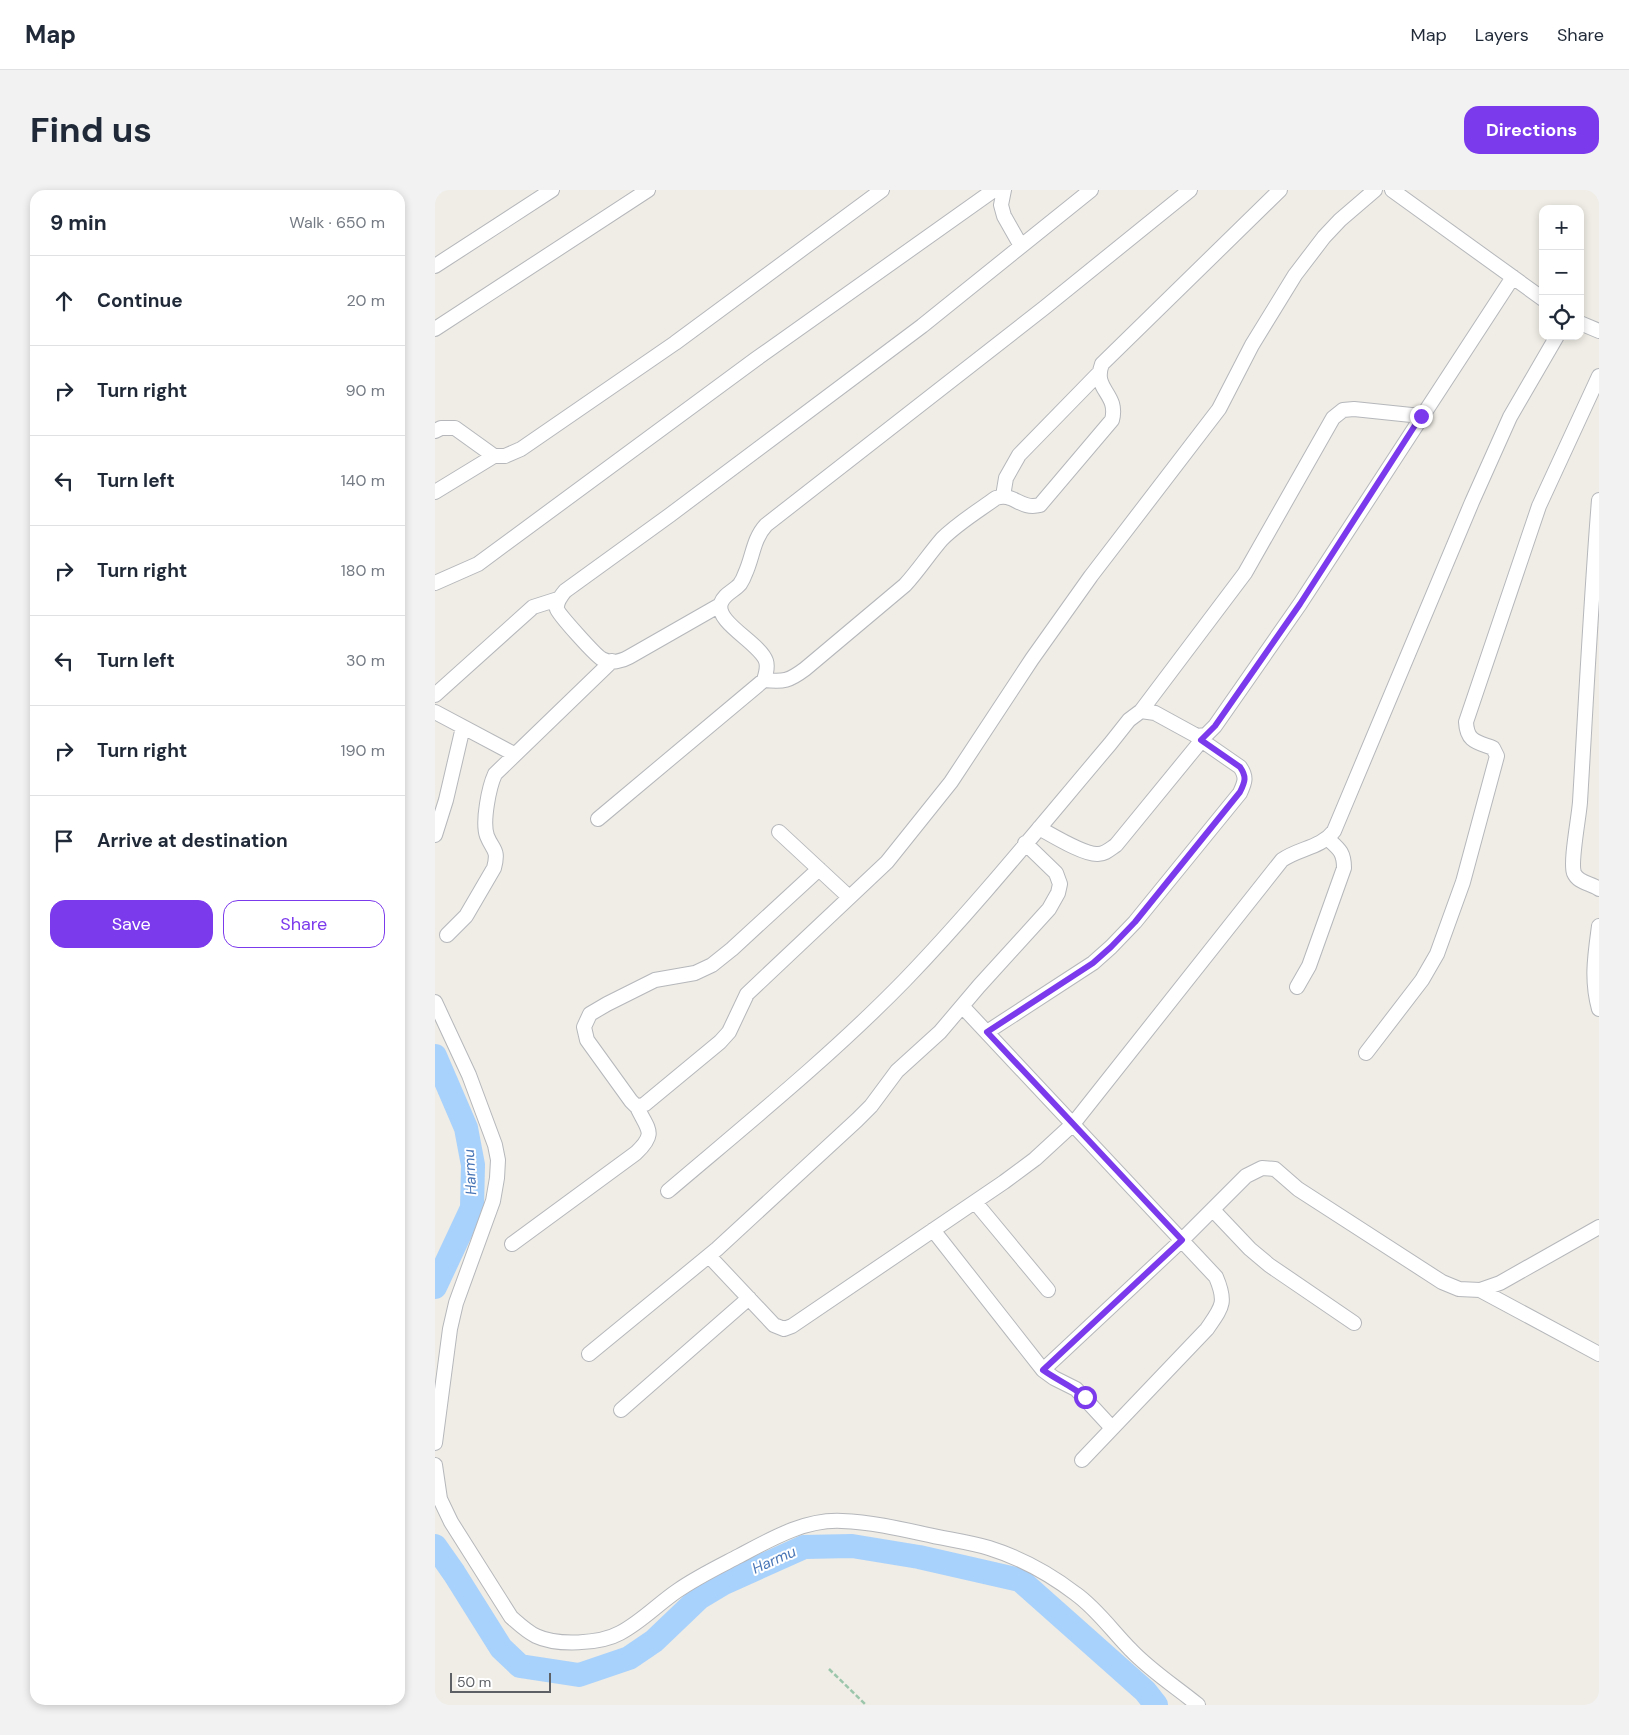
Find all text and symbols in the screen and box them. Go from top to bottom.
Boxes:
text: Map [25,19,76,50]
text: Map [1411,23,1447,47]
text: Layers [1475,23,1529,47]
text: Share [1557,23,1604,47]
button: Directions [1464,106,1599,154]
text: Find us [30,107,152,153]
map controls [1539,205,1584,340]
button: + [1539,205,1584,250]
text: 9 min [50,209,107,237]
text: Walk · 650 m [289,212,385,233]
button: − [1539,250,1584,295]
icon: ahead [50,287,78,315]
text: Continue [97,288,183,313]
text: 20 m [346,290,385,311]
button: locate [1539,295,1584,340]
icon: right [50,377,78,405]
text: Turn right [97,378,187,403]
text: 90 m [345,380,385,401]
route end [1410,405,1433,428]
icon: left [50,467,78,495]
text: Turn left [97,468,175,493]
text: 140 m [341,470,385,491]
icon: right [50,557,78,585]
text: Turn right [97,558,187,583]
text: 180 m [341,560,385,581]
icon: left [50,647,78,675]
text: Turn left [97,648,175,673]
text: 30 m [346,650,385,671]
icon: right [50,737,78,765]
text: Turn right [97,738,187,763]
text: 190 m [341,740,385,761]
icon: arrive [50,827,78,855]
text: Arrive at destination [97,828,288,853]
button: Save [50,900,213,948]
button: Share [223,900,385,948]
water label: Harmu [459,1148,481,1195]
route start [1074,1386,1097,1409]
water label: Harmu [749,1541,799,1578]
scale bar [450,1670,551,1693]
text: 50 m [457,1673,491,1691]

